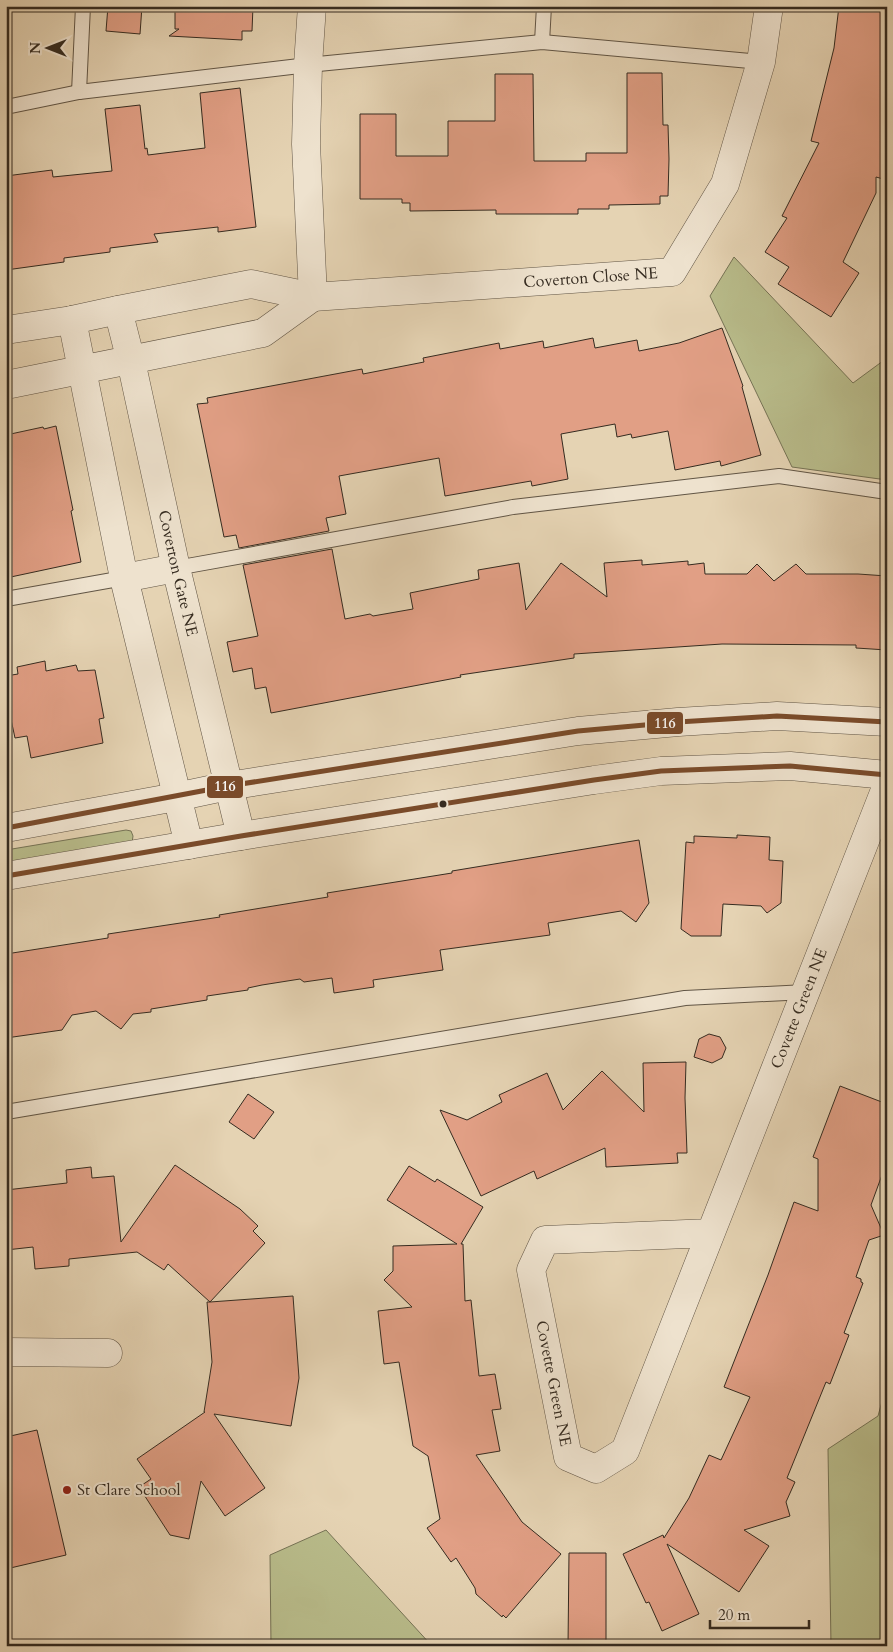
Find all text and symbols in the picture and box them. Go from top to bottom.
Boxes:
north arrow [22,22,72,72]
text: N [26,42,45,54]
street label: Coverton Close NE [523,262,659,293]
street label: Coverton Gate NE [153,508,203,639]
line badge: 116 [646,711,684,735]
text: 116 [654,714,676,733]
line badge: 116 [206,775,244,799]
text: 116 [214,777,236,796]
unlabelled marker [438,799,448,809]
street label: Covette Green NE [765,945,833,1072]
street label: Covette Green NE [530,1319,577,1449]
place label: St Clare School [77,1479,180,1501]
marker: St Clare School [61,1484,73,1496]
scale bar [710,1597,809,1629]
text: 20 m [718,1605,750,1625]

